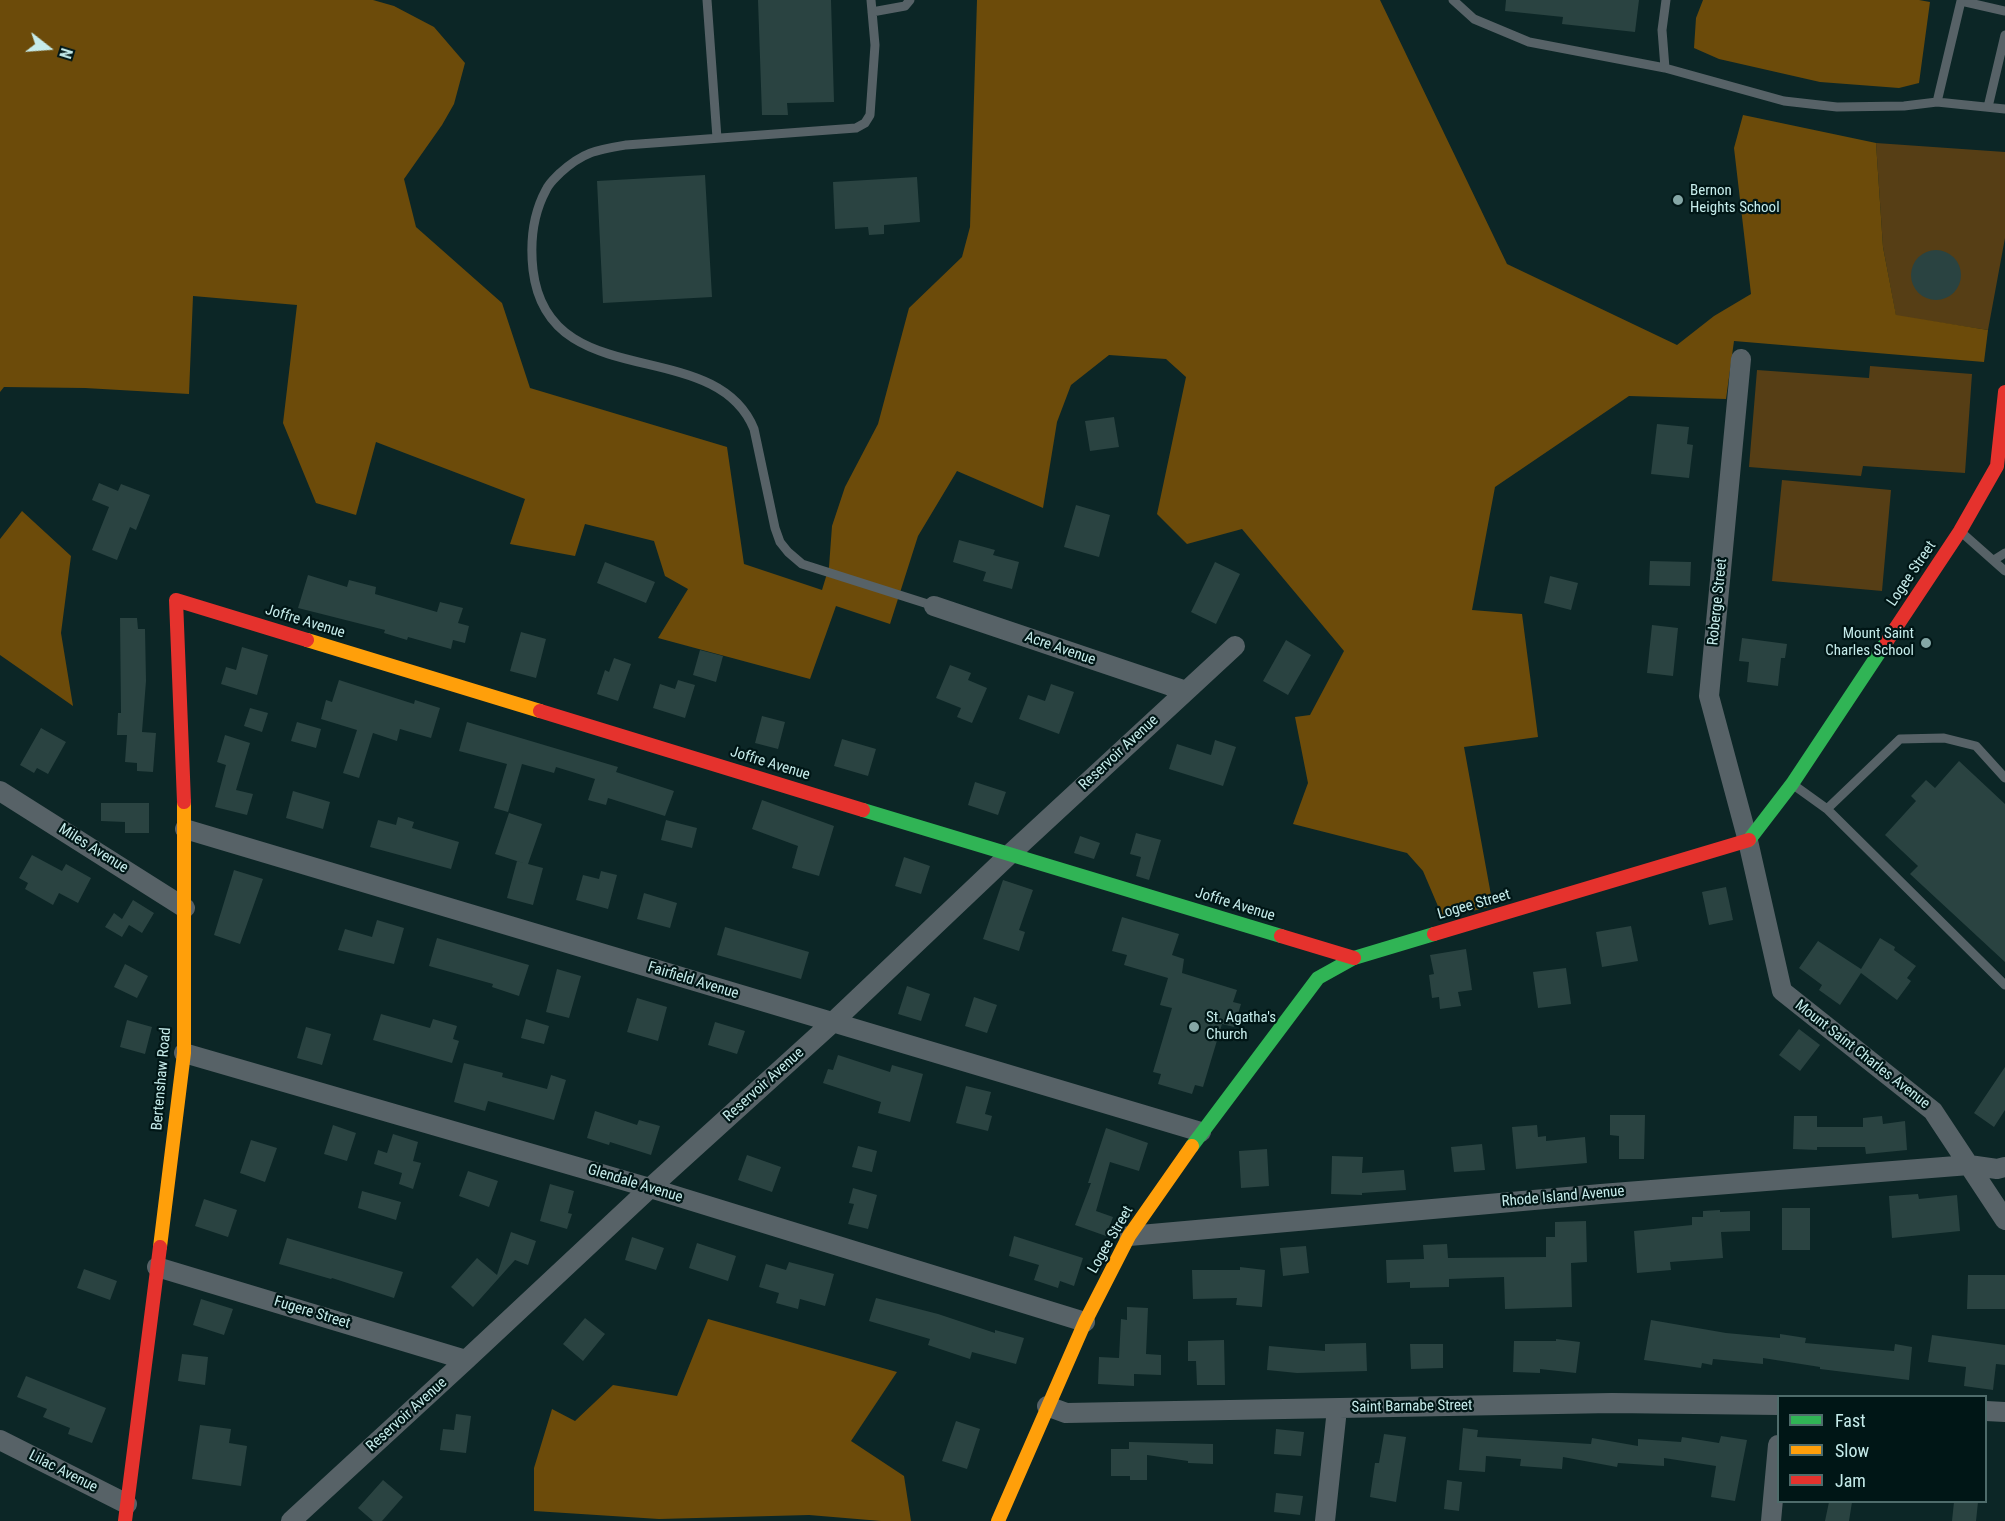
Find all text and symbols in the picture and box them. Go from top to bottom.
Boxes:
north arrow [18,18,78,78]
text: N [55,46,76,61]
place label: Bernon Heights School [1690,182,1780,217]
marker: Bernon Heights School [1671,193,1685,207]
street label: Logee Street [1884,538,1940,610]
street label: Roberge Street [1704,558,1732,646]
street label: Joffre Avenue [263,601,347,643]
place label: Mount Saint Charles School [1825,625,1914,660]
street label: Acre Avenue [1022,628,1098,670]
marker: Mount Saint Charles School [1919,636,1933,650]
street label: Reservoir Avenue [1076,712,1162,794]
street label: Joffre Avenue [728,743,812,785]
street label: Miles Avenue [55,821,131,877]
street label: Joffre Avenue [1193,884,1277,926]
street label: Logee Street [1436,886,1512,924]
street label: Fairfield Avenue [645,959,741,1003]
street label: Mount Saint Charles Avenue [1791,997,1933,1113]
place label: St. Agatha's Church [1206,1009,1276,1044]
marker: St. Agatha's Church [1187,1020,1201,1034]
street label: Bertenshaw Road [149,1027,175,1131]
street label: Reservoir Avenue [720,1044,808,1126]
street label: Glendale Avenue [585,1161,685,1207]
street label: Rhode Island Avenue [1501,1183,1625,1211]
street label: Logee Street [1085,1203,1137,1277]
street label: Fugere Street [272,1293,352,1333]
street label: Reservoir Avenue [363,1374,451,1456]
legend [1777,1395,1987,1503]
street label: Saint Barnabe Street [1351,1397,1473,1417]
text: Fast [1835,1410,1866,1431]
text: Slow [1835,1440,1869,1461]
street label: Lilac Avenue [26,1447,100,1497]
text: Jam [1835,1470,1866,1491]

